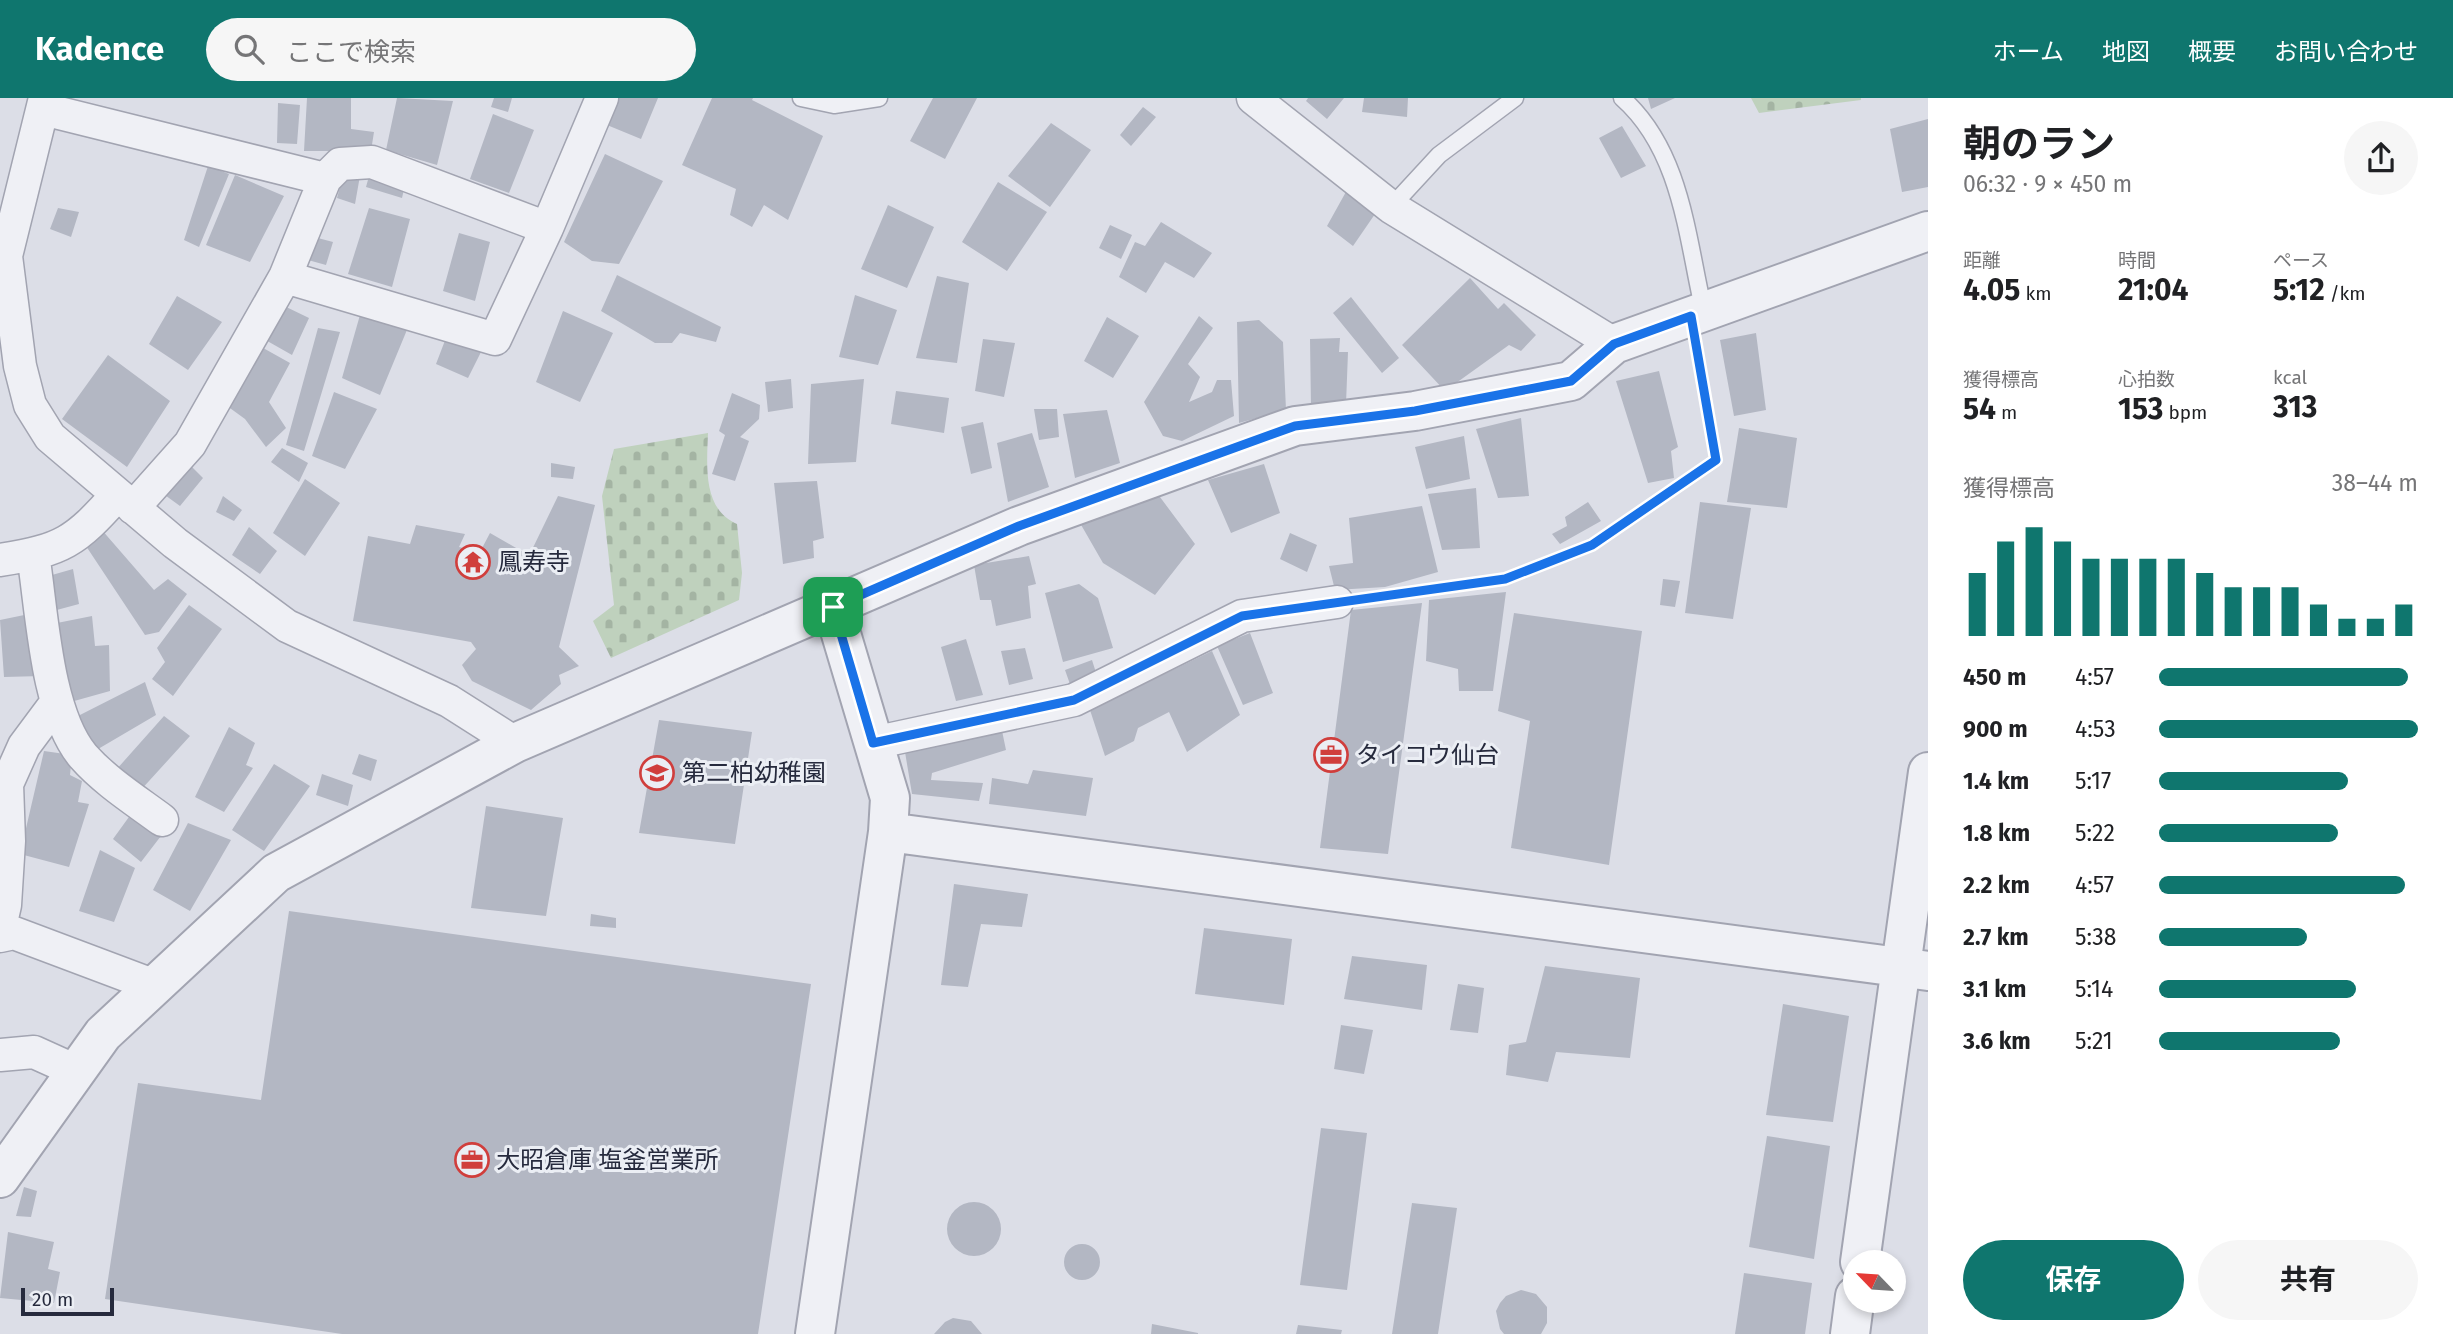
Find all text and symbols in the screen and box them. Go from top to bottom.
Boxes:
search box [206,18,696,81]
text: Kadence [35,29,164,69]
icon: search [230,30,268,68]
text: ここで検索 [286,37,416,68]
text: ホーム [1993,38,2064,66]
text: 地図 [2102,38,2150,66]
text: 概要 [2188,38,2236,66]
text: お問い合わせ [2274,38,2418,66]
text: 朝のラン [1963,121,2115,167]
button: share [2344,121,2418,195]
text: 06:32 · 9 × 450 m [1963,170,2132,198]
text: 距離 [1963,249,2001,272]
text: 時間 [2118,249,2156,272]
text: ペース [2273,249,2329,272]
text: 4.05 [1963,272,2020,308]
text: 21:04 [2118,272,2188,308]
text: 5:12 [2273,272,2325,308]
text: km [2020,282,2051,305]
text: /km [2325,282,2366,305]
text: kcal [2273,366,2307,389]
text: 獲得標高 [1963,368,2039,391]
text: 心拍数 [2118,368,2175,391]
text: 313 [2273,389,2317,425]
text: 54 [1963,391,1996,427]
text: 153 [2118,391,2163,427]
text: m [1996,401,2017,424]
text: bpm [2163,401,2207,424]
text: 38–44 m [2332,469,2418,497]
text: 獲得標高 [1963,474,2055,502]
temple icon: 鳳寿寺 [454,543,492,581]
place label: 鳳寿寺 [498,548,570,576]
pin [803,577,863,637]
icon: arrive [814,588,852,626]
text: 450 m [1963,663,2026,691]
text: 4:57 [2075,663,2114,691]
text: 900 m [1963,715,2028,743]
text: 4:53 [2075,715,2116,743]
office icon: タイコウ仙台 [1312,736,1350,774]
place label: タイコウ仙台 [1356,741,1499,769]
school or university icon: 第二柏幼稚園 [638,754,676,792]
place label: 第二柏幼稚園 [682,759,826,787]
text: 1.4 km [1963,767,2029,795]
text: 5:17 [2075,767,2111,795]
text: 1.8 km [1963,819,2030,847]
text: 5:22 [2075,819,2115,847]
text: 2.2 km [1963,871,2030,899]
text: 4:57 [2075,871,2114,899]
text: 2.7 km [1963,923,2029,951]
text: 5:38 [2075,923,2116,951]
text: 3.1 km [1963,975,2026,1003]
text: 5:14 [2075,975,2113,1003]
text: 3.6 km [1963,1027,2031,1055]
text: 5:21 [2075,1027,2113,1055]
office icon: 大昭倉庫 塩釜営業所 [453,1141,491,1179]
place label: 大昭倉庫 塩釜営業所 [496,1146,718,1174]
button: 保存 [1963,1240,2184,1320]
button: 共有 [2198,1240,2418,1320]
north arrow [1843,1250,1906,1312]
map controls [1843,1250,1906,1313]
scale bar [21,1285,114,1317]
text: 20 m [32,1288,73,1311]

